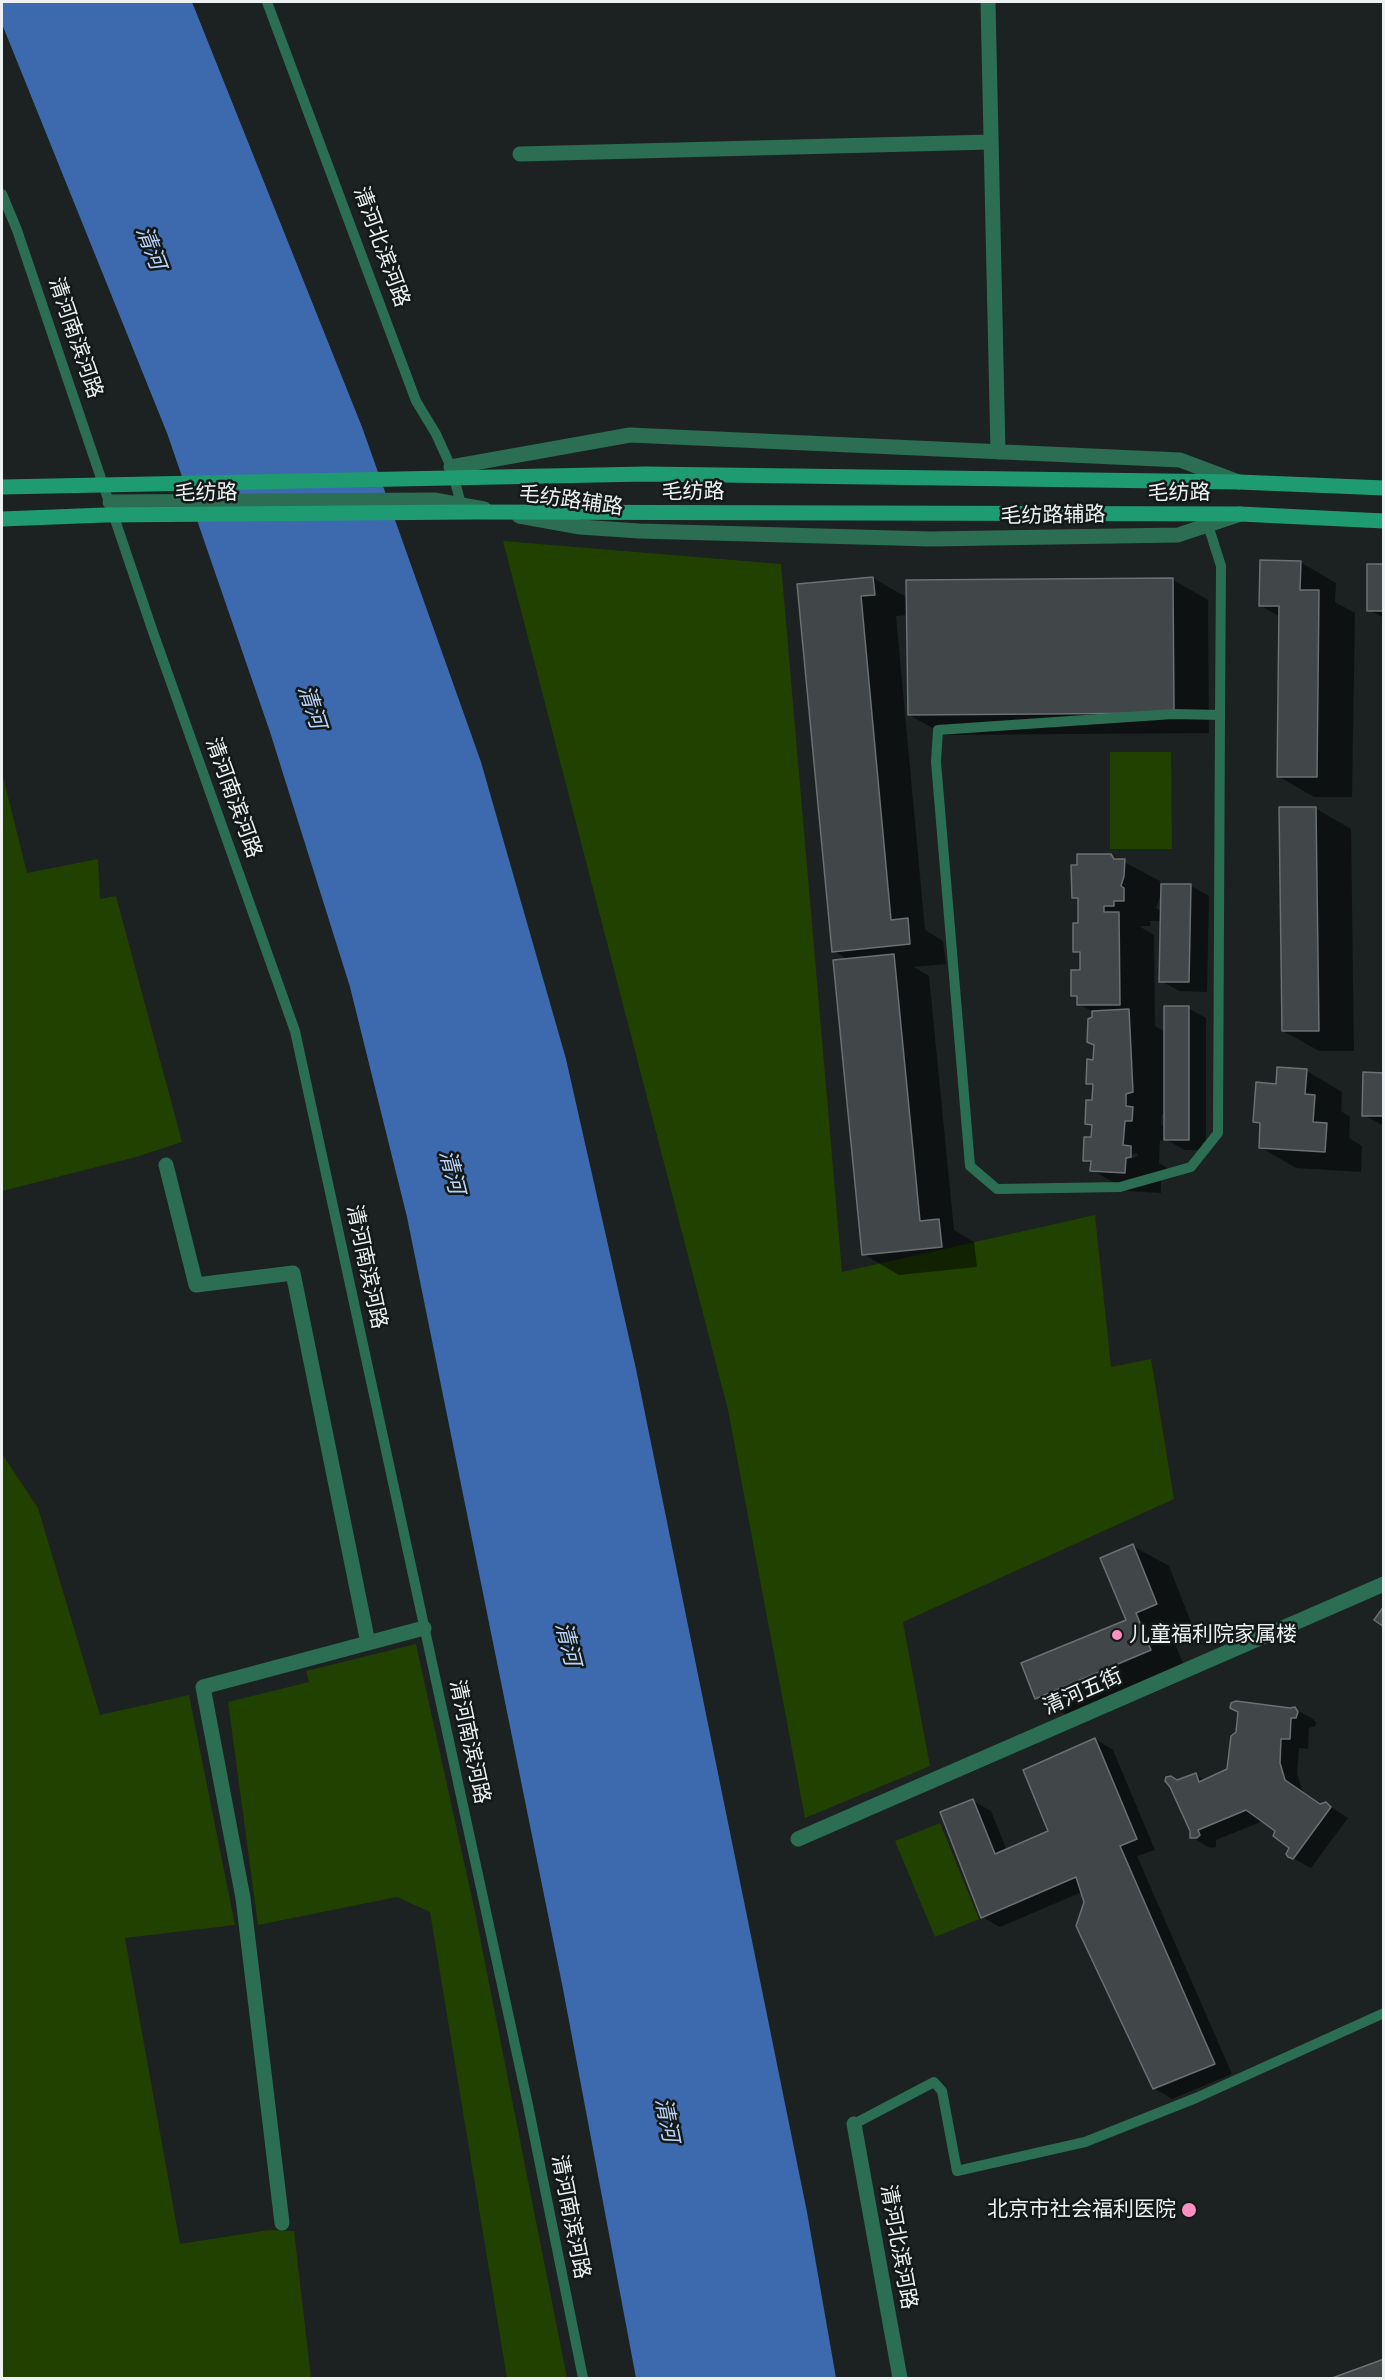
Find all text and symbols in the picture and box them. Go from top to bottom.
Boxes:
street label: 清河北滨河路 [348,183,414,311]
water label: 清河 [130,223,170,273]
street label: 清河南滨河路 [43,274,107,402]
street label: 毛纺路 [662,479,724,505]
street label: 毛纺路 [175,480,237,506]
street label: 毛纺路 [1148,480,1210,506]
street label: 毛纺路辅路 [517,481,625,521]
street label: 毛纺路辅路 [1000,502,1106,530]
water label: 清河 [292,682,330,732]
street label: 清河南滨河路 [200,734,266,862]
water label: 清河 [433,1147,469,1197]
street label: 清河南滨河路 [341,1203,391,1331]
water label: 清河 [549,1619,585,1669]
place label: 儿童福利院家属楼 [1129,1622,1297,1648]
marker: 儿童福利院家属楼 [1110,1628,1124,1642]
street label: 清河五街 [1040,1663,1126,1721]
street label: 清河南滨河路 [444,1678,494,1806]
water label: 清河 [649,2096,683,2144]
street label: 清河南滨河路 [546,2153,594,2281]
street label: 清河北滨河路 [875,2183,921,2311]
place label: 北京市社会福利医院 [987,2197,1176,2223]
marker: 北京市社会福利医院 [1180,2201,1198,2219]

